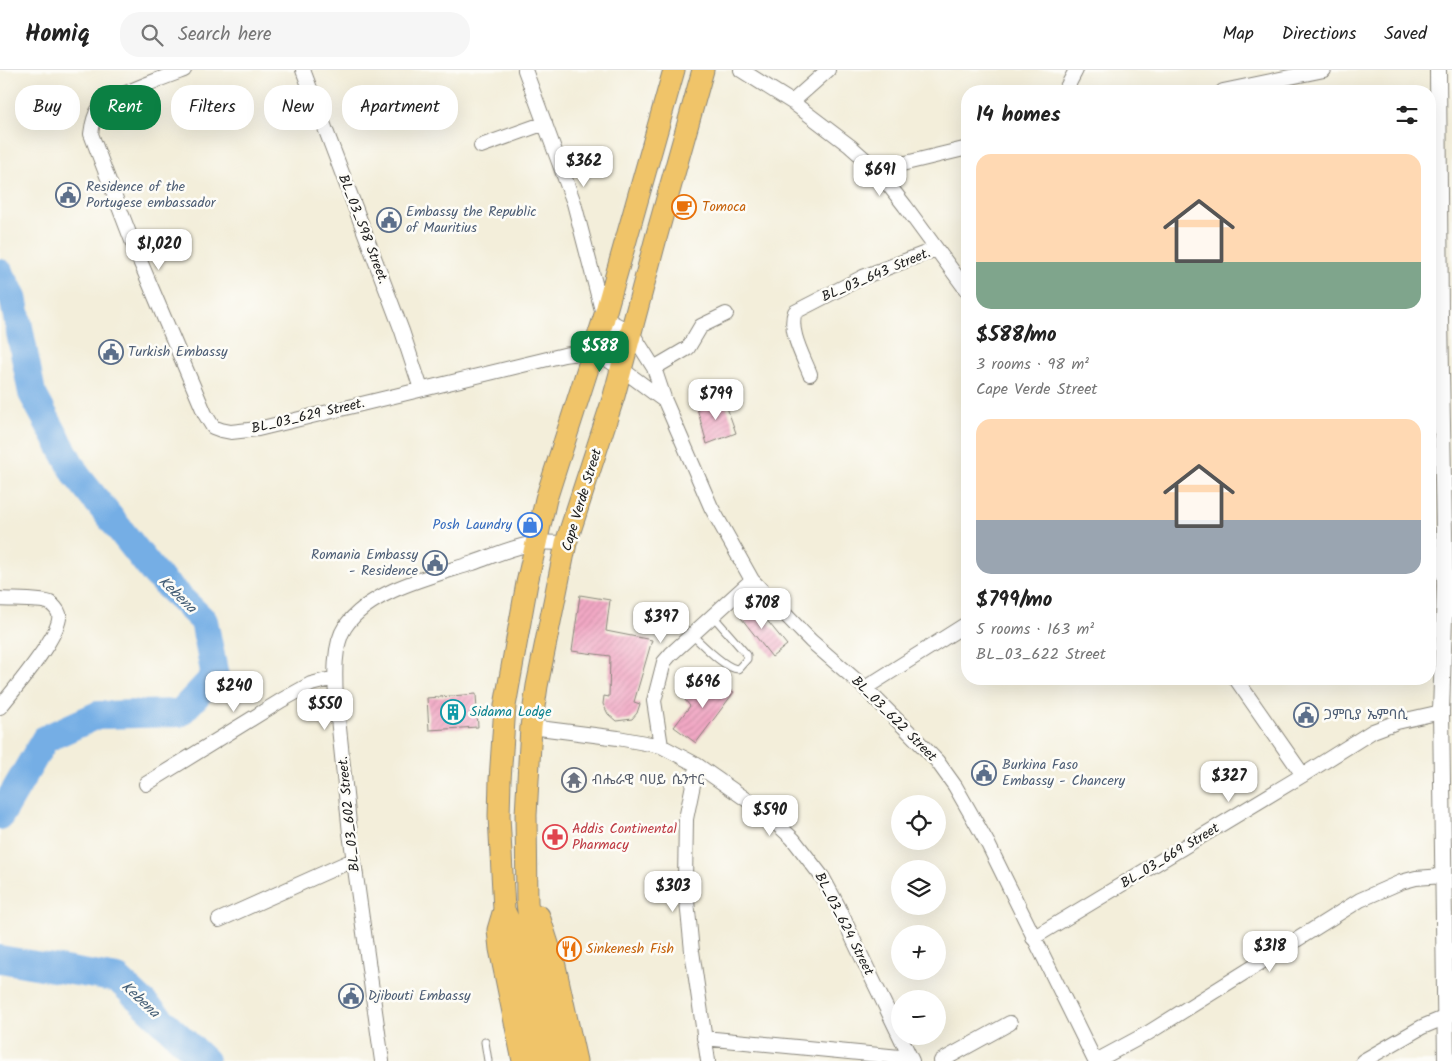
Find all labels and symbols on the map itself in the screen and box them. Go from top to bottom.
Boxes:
pin: $362 [554,146,614,188]
pin: $691 [850,154,910,197]
street label: BL_03_598 Street. [332,171,394,287]
place label: Residence of the Portugese embassador [86,176,217,214]
public building icon: Residence of the Portugese embassador [55,182,81,208]
cafe icon: Tomoca [671,194,697,220]
place label: Tomoca [702,196,746,218]
place label: Embassy the Republic of Mauritius [406,201,536,239]
public building icon: Embassy the Republic of Mauritius [376,207,402,233]
pin: $1,020 [118,228,200,271]
street label: BL_03_643 Street. [818,242,934,308]
pin: $588 [570,330,630,373]
public building icon: Turkish Embassy [98,339,124,365]
place label: Turkish Embassy [128,341,228,363]
pin: $799 [686,378,746,421]
street label: BL_03_629 Street. [249,392,367,440]
street label: Cape Verde Street [556,445,608,554]
shop icon: Posh Laundry [517,512,543,538]
place label: Posh Laundry [432,514,512,536]
place label: Romania Embassy - Residence [311,544,419,582]
public building icon: Romania Embassy - Residence [422,550,448,576]
water label: Kebena [152,571,202,620]
pin: $708 [732,588,792,630]
pin: $397 [631,602,691,644]
pin: $696 [673,666,733,709]
pin: $240 [204,670,264,713]
street label: BL_03_622 Street [846,671,942,767]
pin: $550 [295,688,355,731]
building icon: Sidama Lodge [440,699,466,725]
place label: Sidama Lodge [470,701,552,723]
public building icon: ጋምቢያ ኤምባሲ [1293,702,1319,728]
place label: ጋምቢያ ኤምባሲ [1324,704,1408,726]
place label: Burkina Faso Embassy - Chancery [1002,754,1125,792]
street label: BL_03_602 Street. [332,755,366,873]
public building icon: Burkina Faso Embassy - Chancery [971,760,997,786]
pin: $327 [1199,760,1259,803]
temple icon: ብሔራዊ ባሀይ ሴንተር [561,767,587,793]
place label: ብሔራዊ ባሀይ ሴንተር [592,769,704,791]
pin: $590 [740,794,800,837]
street label: BL_03_669 Street [1116,817,1224,894]
place label: Addis Continental Pharmacy [572,818,678,856]
pharmacy icon: Addis Continental Pharmacy [542,824,568,850]
street label: BL_03_624 Street [808,869,880,980]
pin: $303 [643,870,703,913]
pin: $318 [1240,930,1300,973]
restaurant icon: Sinkenesh Fish [556,936,582,962]
place label: Sinkenesh Fish [586,938,674,960]
water label: Kebena [115,976,165,1025]
public building icon: Djibouti Embassy [338,983,364,1009]
place label: Djibouti Embassy [368,985,471,1007]

